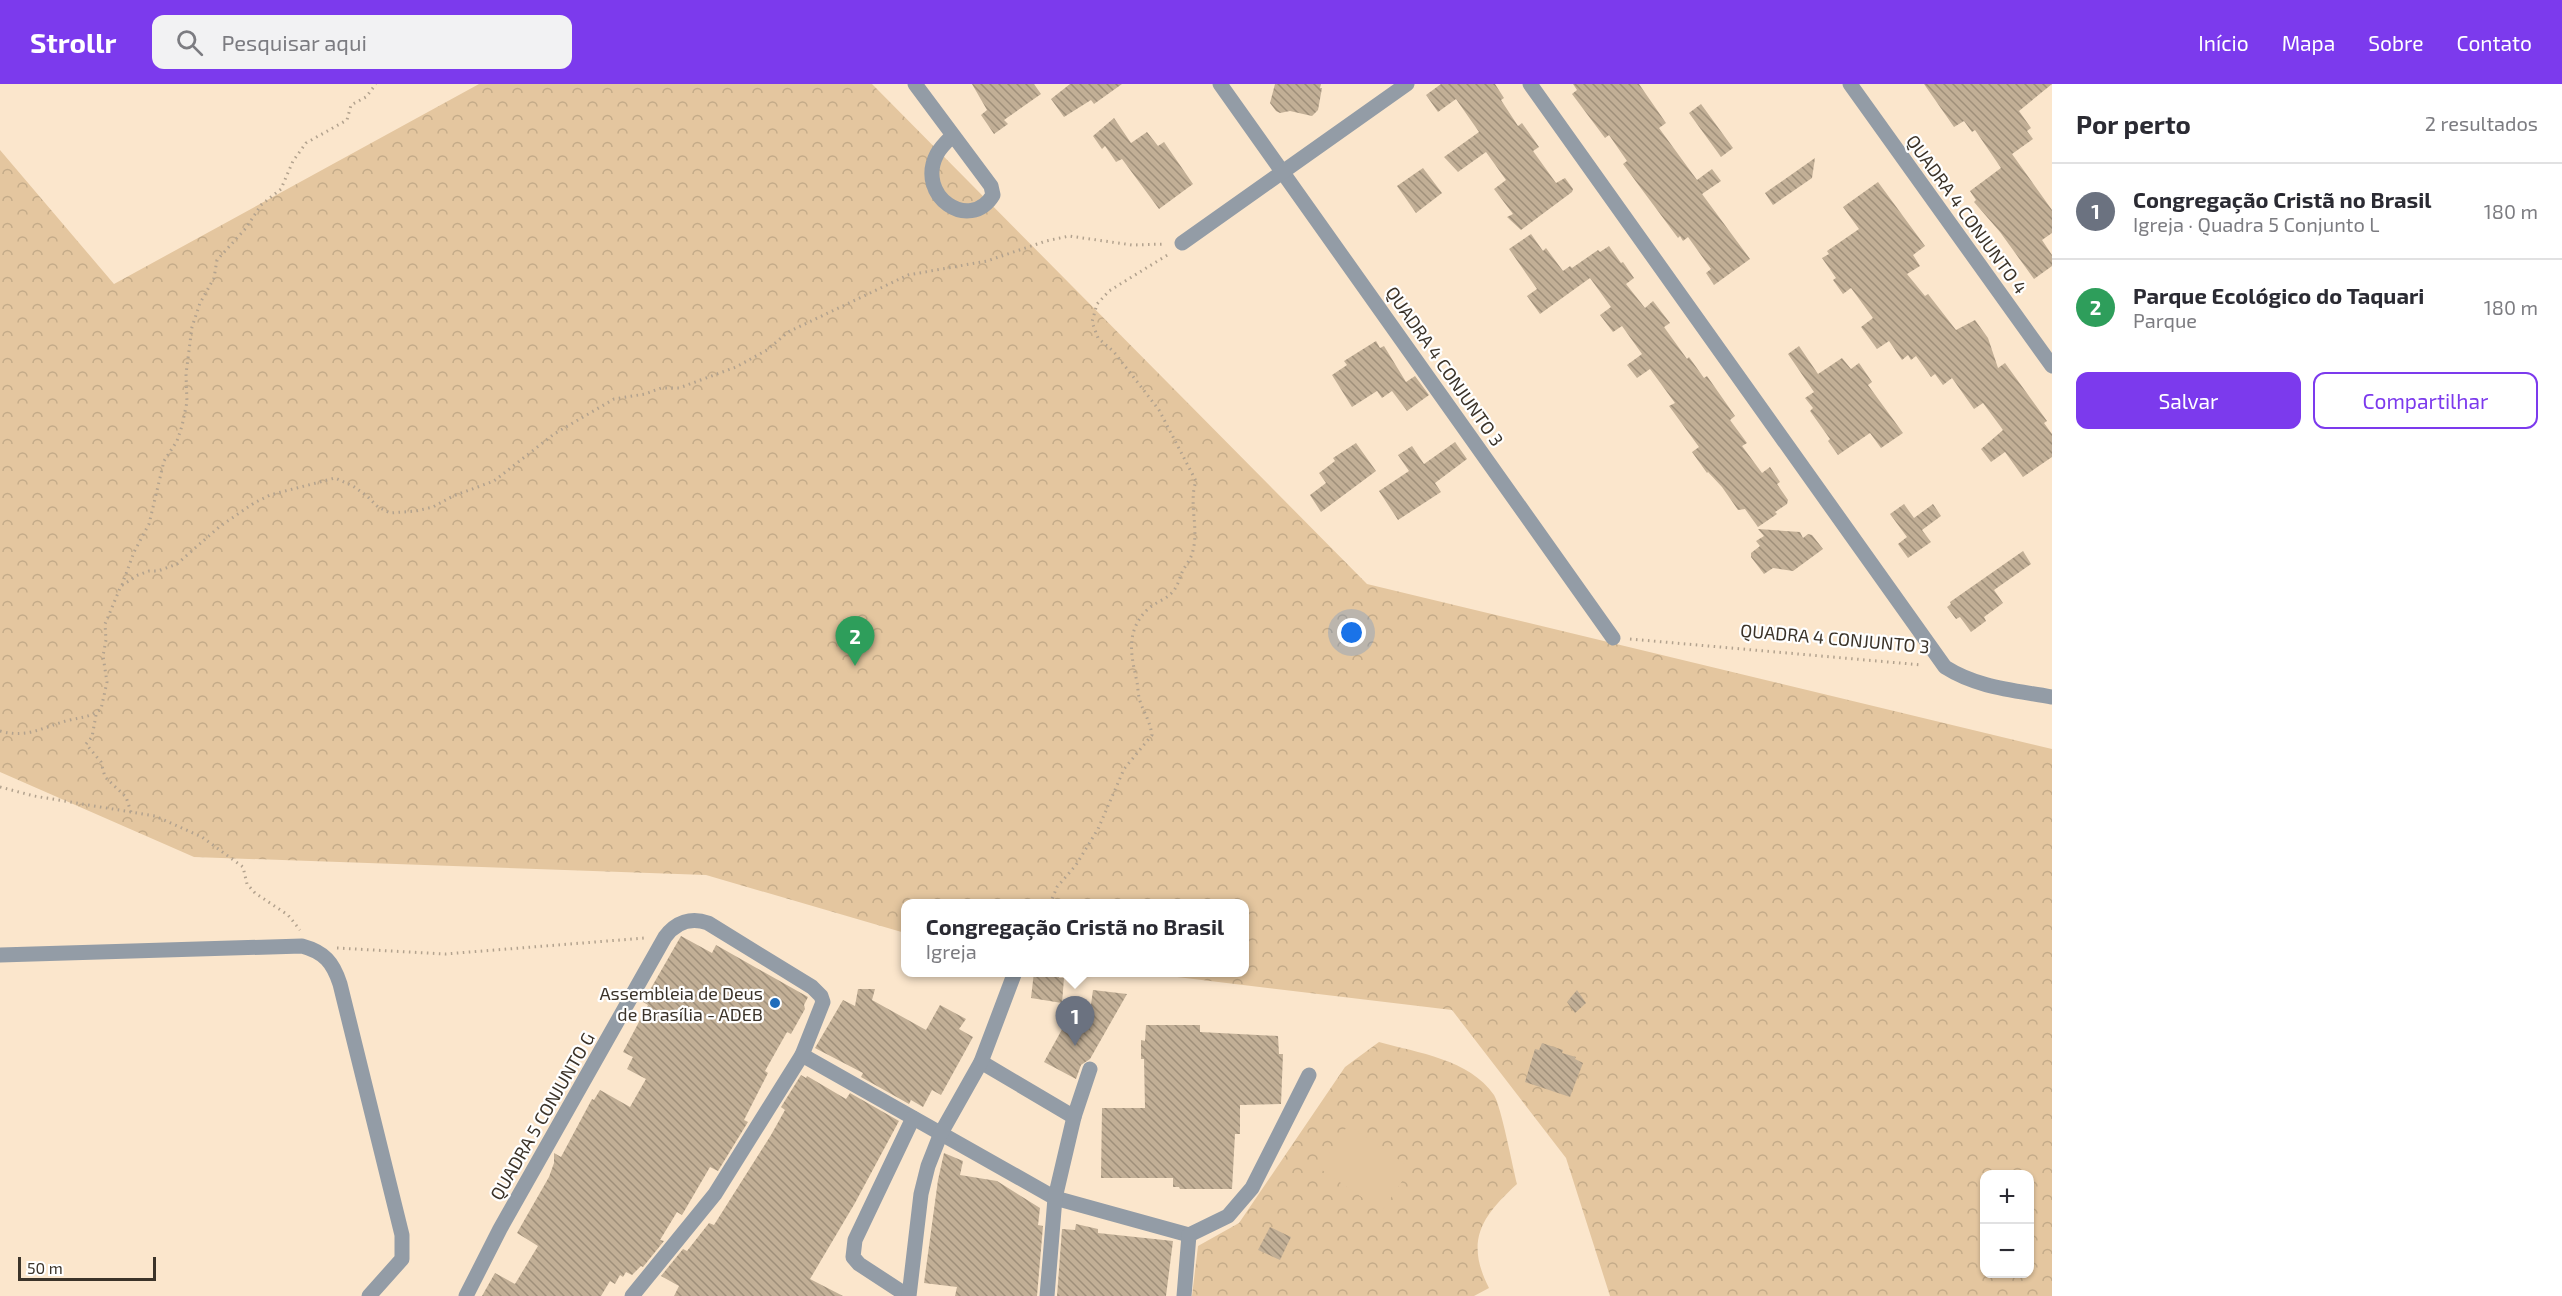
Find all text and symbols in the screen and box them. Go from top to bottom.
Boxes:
search box [152,15,572,69]
text: Strollr [30,25,116,59]
icon: search [173,26,206,59]
text: Pesquisar aqui [221,29,367,55]
text: Início [2198,30,2249,55]
text: Mapa [2282,30,2335,55]
text: Sobre [2368,30,2423,55]
text: Contato [2456,30,2532,55]
text: Por perto [2076,108,2191,139]
text: 2 resultados [2425,111,2538,135]
street label: QUADRA 4 CONJUNTO 4 [1902,130,2032,298]
text: Congregação Cristã no Brasil [2133,186,2432,212]
text: 1 [2091,199,2100,223]
text: 180 m [2484,199,2538,223]
text: Igreja · Quadra 5 Conjunto L [2133,212,2380,236]
street label: QUADRA 4 CONJUNTO 3 [1382,282,1508,450]
text: Parque Ecológico do Taquari [2133,282,2424,308]
text: 2 [2090,295,2101,319]
text: 180 m [2484,295,2538,319]
text: Parque [2133,308,2197,332]
button: Salvar [2076,372,2301,429]
button: Compartilhar [2313,372,2538,429]
pin: 2 [836,616,874,666]
your location [1337,618,1366,647]
street label: QUADRA 4 CONJUNTO 3 [1739,619,1931,657]
popup [901,899,1249,977]
text: Congregação Cristã no Brasil [926,913,1224,939]
text: Igreja [926,939,977,963]
place label: Assembleia de Deus de Brasília - ADEB [599,982,763,1025]
marker: Assembleia de Deus de Brasília - ADEB [768,996,782,1010]
pin: 1 [1056,996,1094,1046]
street label: QUADRA 5 CONJUNTO G [485,1028,599,1204]
map controls [1980,1170,2034,1278]
button: + [1980,1170,2034,1224]
button: − [1980,1224,2034,1278]
scale bar [18,1254,156,1282]
text: 50 m [27,1258,63,1277]

